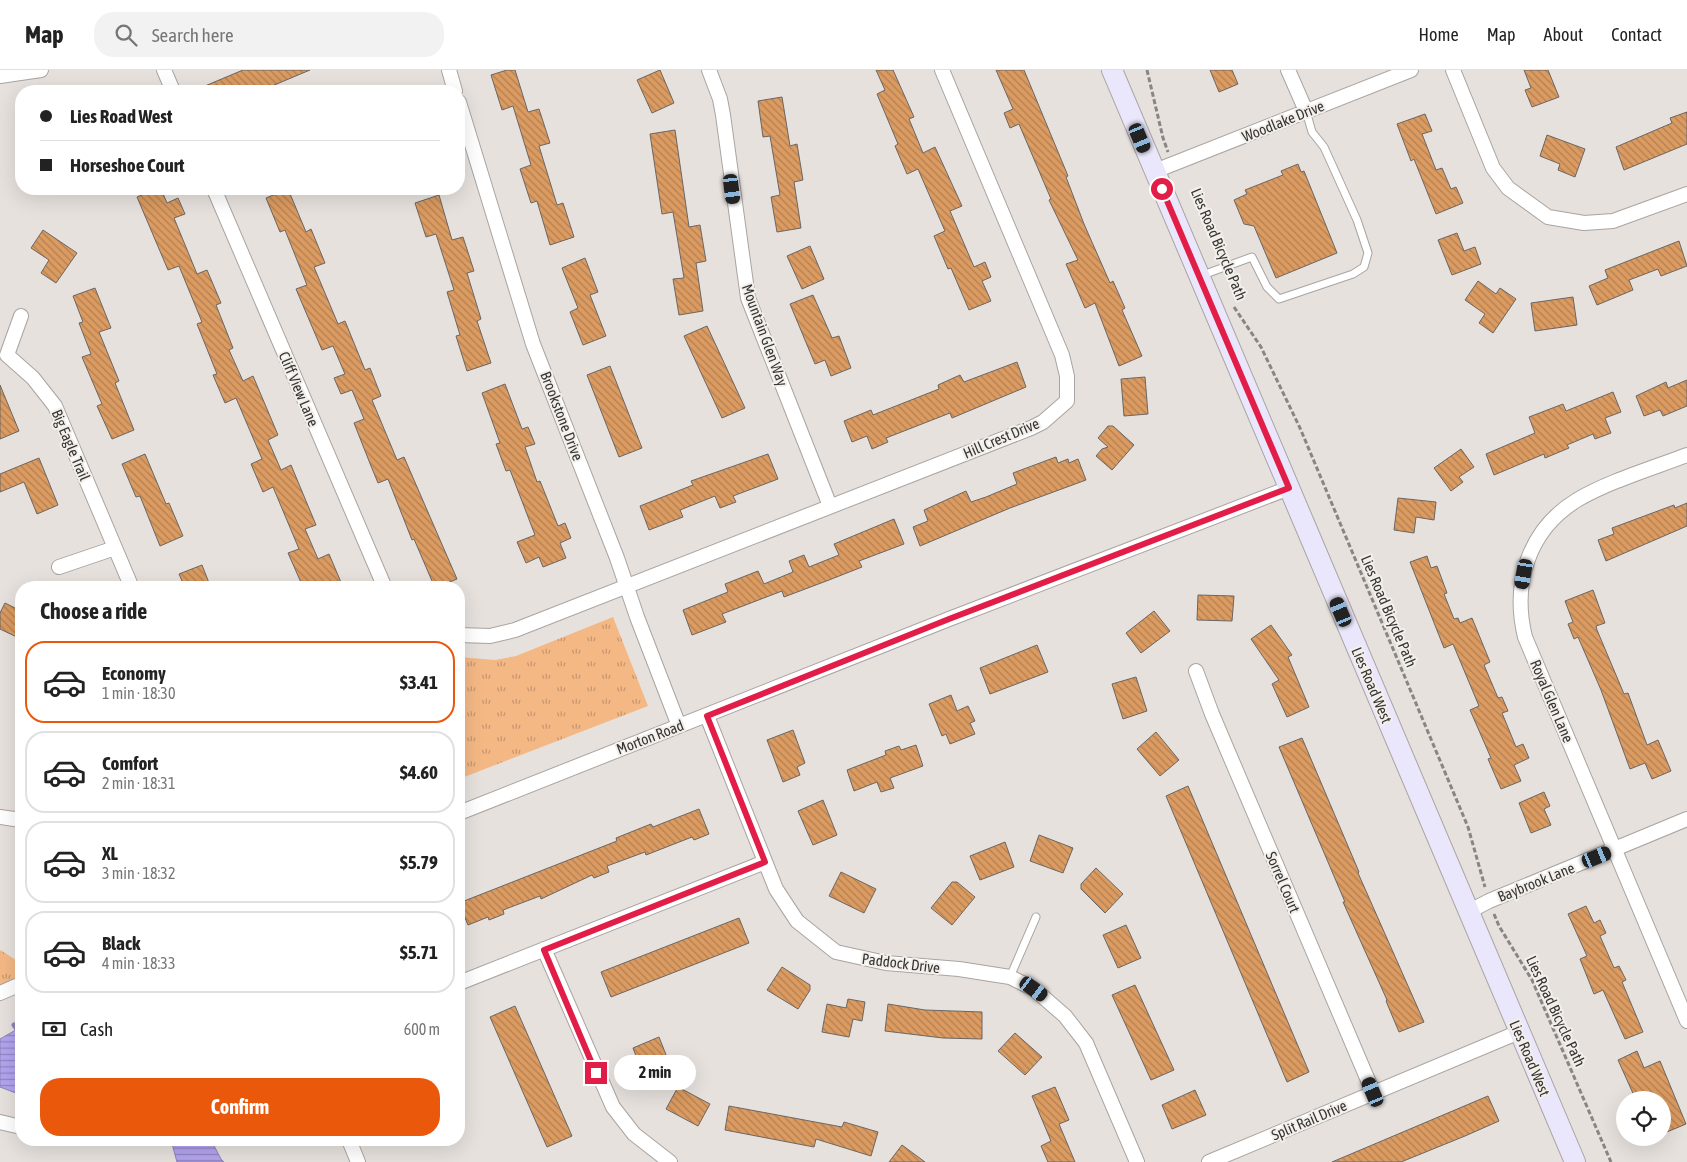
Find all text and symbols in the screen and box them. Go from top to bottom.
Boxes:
search box [94,12,444,57]
text: Map [25,21,64,48]
icon: search [112,21,140,49]
text: Search here [152,24,234,46]
text: Home [1419,24,1459,45]
text: Map [1487,24,1516,45]
text: About [1544,24,1583,45]
text: Contact [1611,24,1662,45]
street label: Woodlake Drive [1240,97,1327,145]
text: Lies Road West [70,105,173,127]
car [1127,121,1152,155]
text: Horseshoe Court [70,154,185,176]
car [722,173,741,205]
route start [1151,178,1173,200]
street label: Lies Road Bicycle Path [1188,185,1250,303]
street label: Mountain Glen Way [739,282,791,388]
street label: Cliff View Lane [276,349,322,429]
street label: Brookstone Drive [537,369,587,463]
street label: Big Eagle Trail [48,407,94,483]
street label: Hill Crest Drive [960,414,1042,462]
street label: Lies Road Bicycle Path [1358,552,1420,670]
car [1514,558,1533,590]
car [1328,595,1353,629]
text: Choose a ride [40,598,147,624]
street label: Lies Road West [1348,644,1396,726]
street label: Royal Glen Lane [1527,657,1577,745]
icon: car [42,660,87,705]
text: Economy [102,662,166,684]
text: $3.41 [400,671,438,693]
text: 1 min · 18:30 [102,684,175,702]
street label: Morton Road [614,716,686,758]
icon: car [42,750,87,795]
text: Comfort [102,752,158,774]
text: $4.60 [400,761,438,783]
text: 2 min · 18:31 [102,774,175,792]
icon: car [42,840,87,885]
text: XL [102,842,118,864]
car [1580,844,1613,870]
street label: Sorrel Court [1263,849,1303,915]
text: $5.79 [400,851,438,873]
street label: Baybrook Lane [1495,859,1577,905]
text: 3 min · 18:32 [102,864,175,882]
icon: car [42,930,87,975]
text: Black [102,932,140,954]
text: $5.71 [400,941,438,963]
street label: Paddock Drive [861,950,941,976]
street label: Lies Road Bicycle Path [1523,953,1589,1069]
text: 4 min · 18:33 [102,954,175,972]
car [1017,974,1050,1004]
icon: cash [40,1015,68,1043]
street label: Lies Road West [1506,1017,1554,1099]
text: Cash [80,1018,113,1040]
text: 600 m [404,1020,440,1038]
callout: 2 min [614,1056,696,1090]
route end [585,1062,607,1084]
text: 2 min [639,1063,671,1081]
car [1360,1075,1385,1109]
button: Confirm [40,1078,440,1136]
map controls [1616,1091,1671,1146]
button: locate [1616,1091,1671,1146]
street label: Split Rail Drive [1269,1096,1349,1144]

